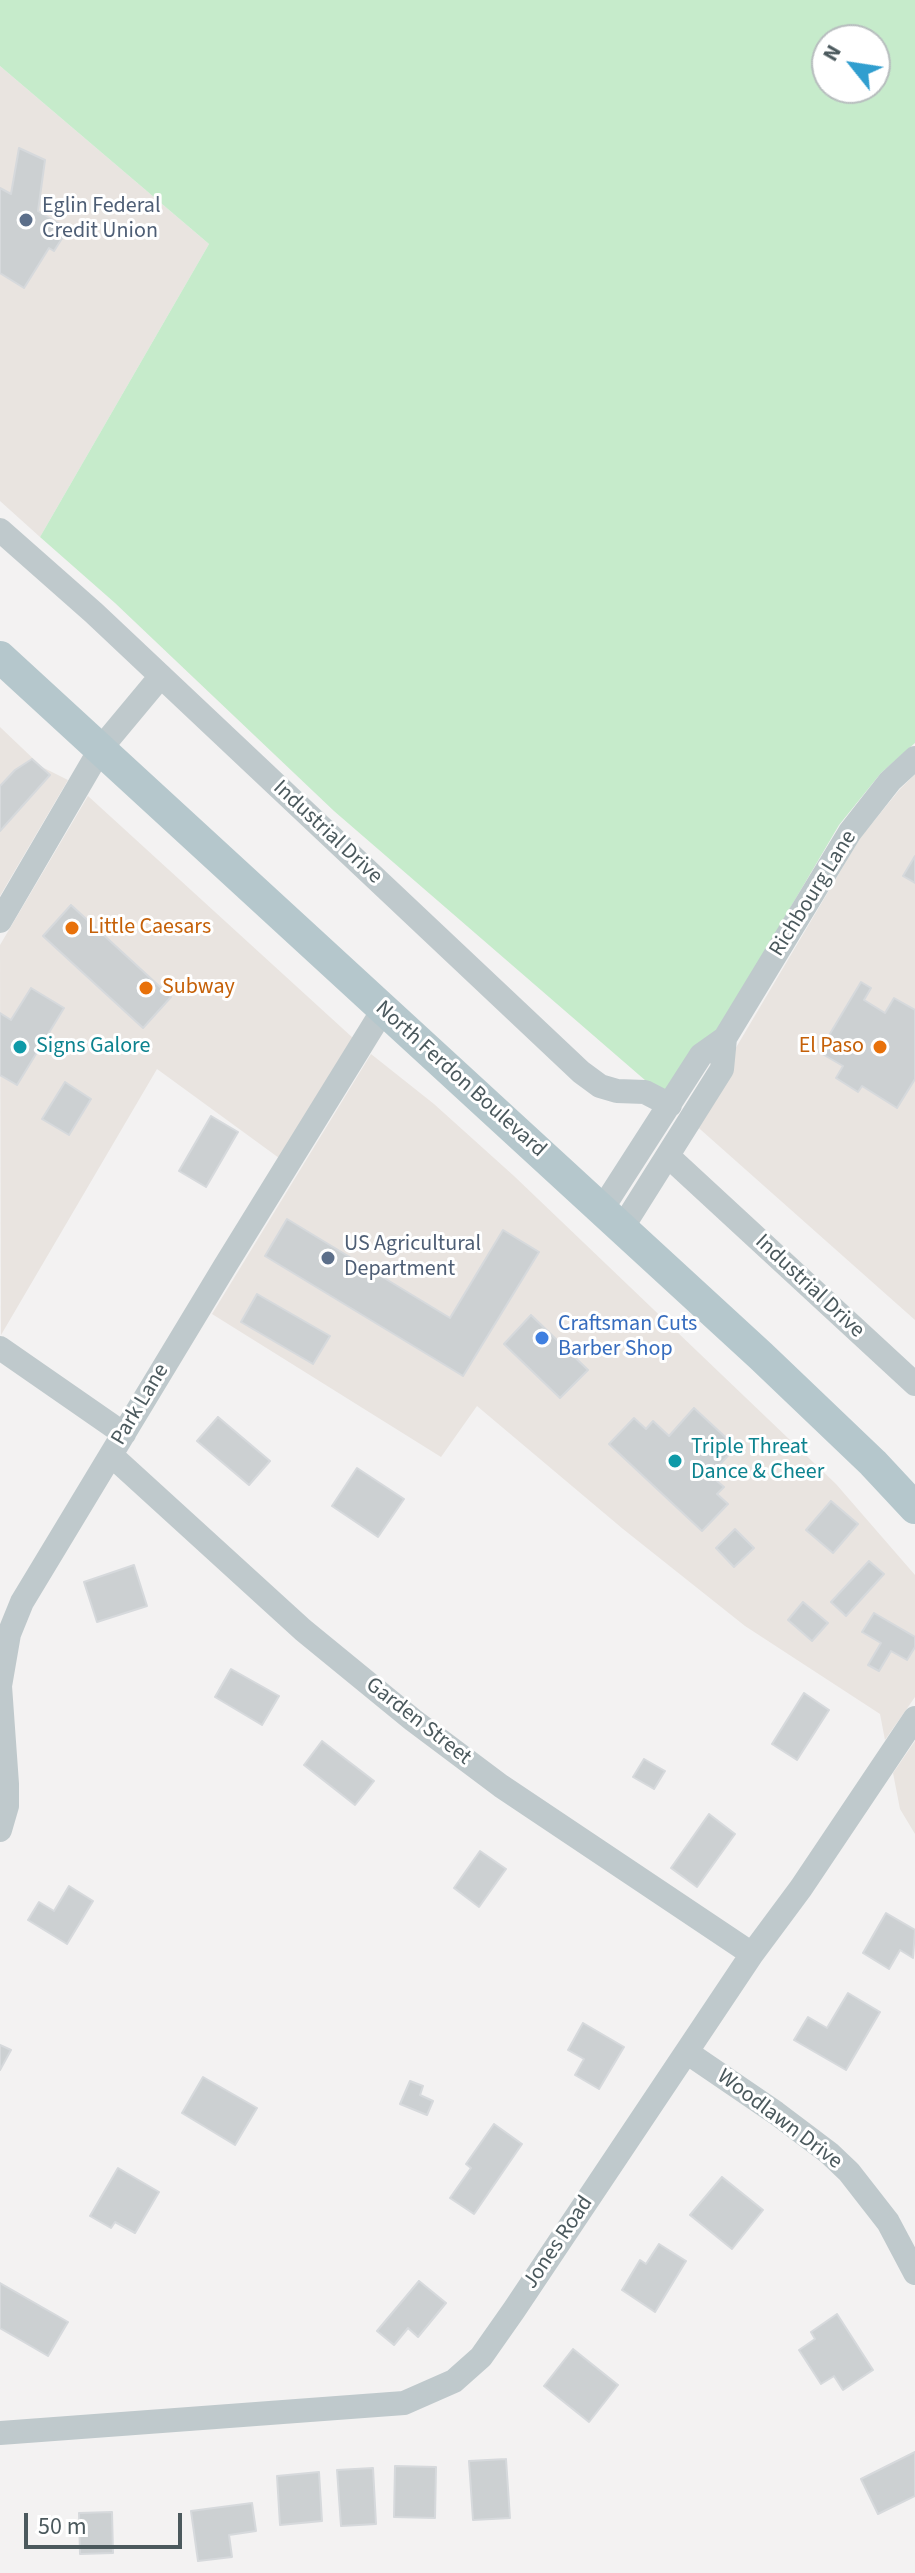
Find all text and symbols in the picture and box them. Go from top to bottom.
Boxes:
north arrow [811,24,891,104]
text: N [814,39,849,67]
place label: Eglin Federal Credit Union [42,194,161,246]
marker: Eglin Federal Credit Union [17,211,35,229]
street label: Industrial Drive [267,776,387,890]
street label: Richbourg Lane [765,826,863,962]
place label: Little Caesars [88,915,211,941]
marker: Little Caesars [63,919,81,937]
place label: Subway [162,975,235,1001]
marker: Subway [137,979,155,997]
street label: North Ferdon Boulevard [369,996,551,1164]
place label: Signs Galore [36,1034,150,1060]
place label: El Paso [799,1034,864,1060]
marker: Signs Galore [11,1038,29,1056]
marker: El Paso [871,1038,889,1056]
street label: Industrial Drive [749,1230,869,1344]
place label: US Agricultural Department [344,1232,481,1284]
marker: US Agricultural Department [319,1249,337,1267]
place label: Craftsman Cuts Barber Shop [558,1312,697,1364]
marker: Craftsman Cuts Barber Shop [533,1329,551,1347]
street label: Park Lane [106,1360,176,1450]
place label: Triple Threat Dance & Cheer [691,1435,824,1486]
marker: Triple Threat Dance & Cheer [666,1452,684,1470]
street label: Garden Street [360,1673,476,1771]
street label: Woodlawn Drive [711,2064,847,2176]
street label: Jones Road [518,2192,600,2294]
scale bar [28,2497,186,2547]
text: 50 m [38,2509,87,2544]

